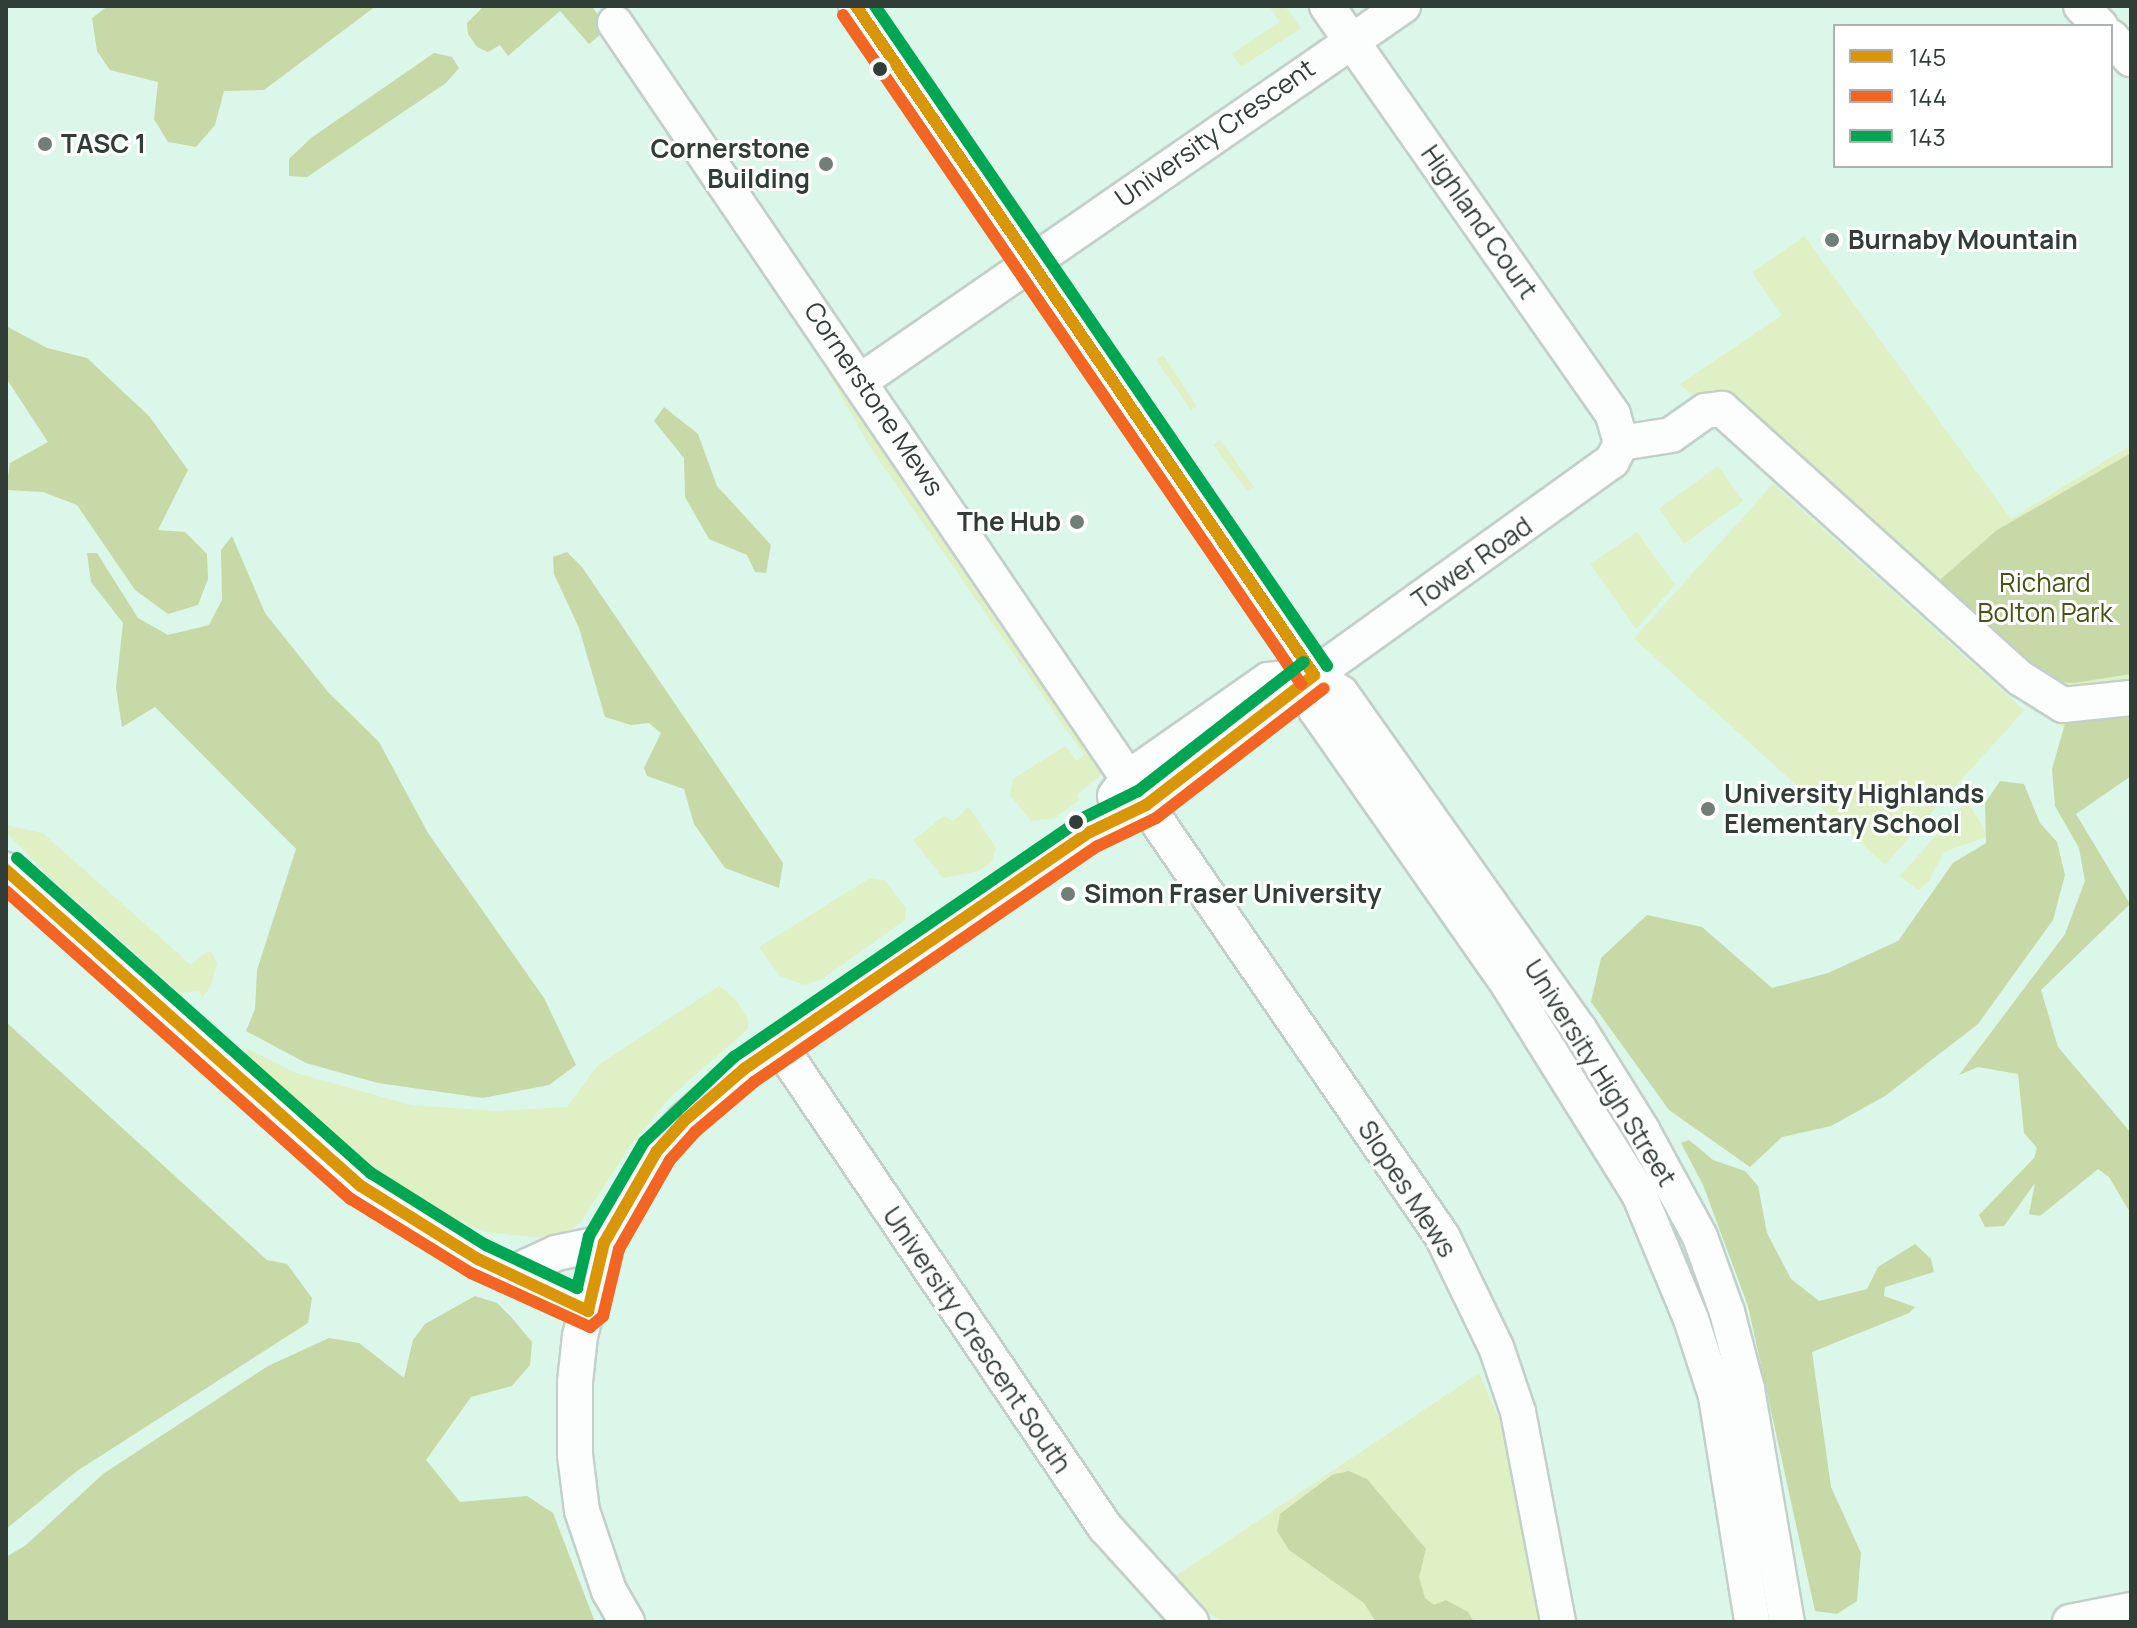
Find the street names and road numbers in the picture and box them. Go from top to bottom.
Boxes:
street label: University Crescent [1109,52,1321,214]
street label: Highland Court [1414,139,1544,305]
street label: Cornerstone Mews [798,296,950,502]
street label: Tower Road [1406,510,1538,616]
street label: University High Street [1518,954,1682,1192]
street label: Slopes Mews [1351,1115,1463,1263]
street label: University Crescent South [876,1201,1078,1479]

